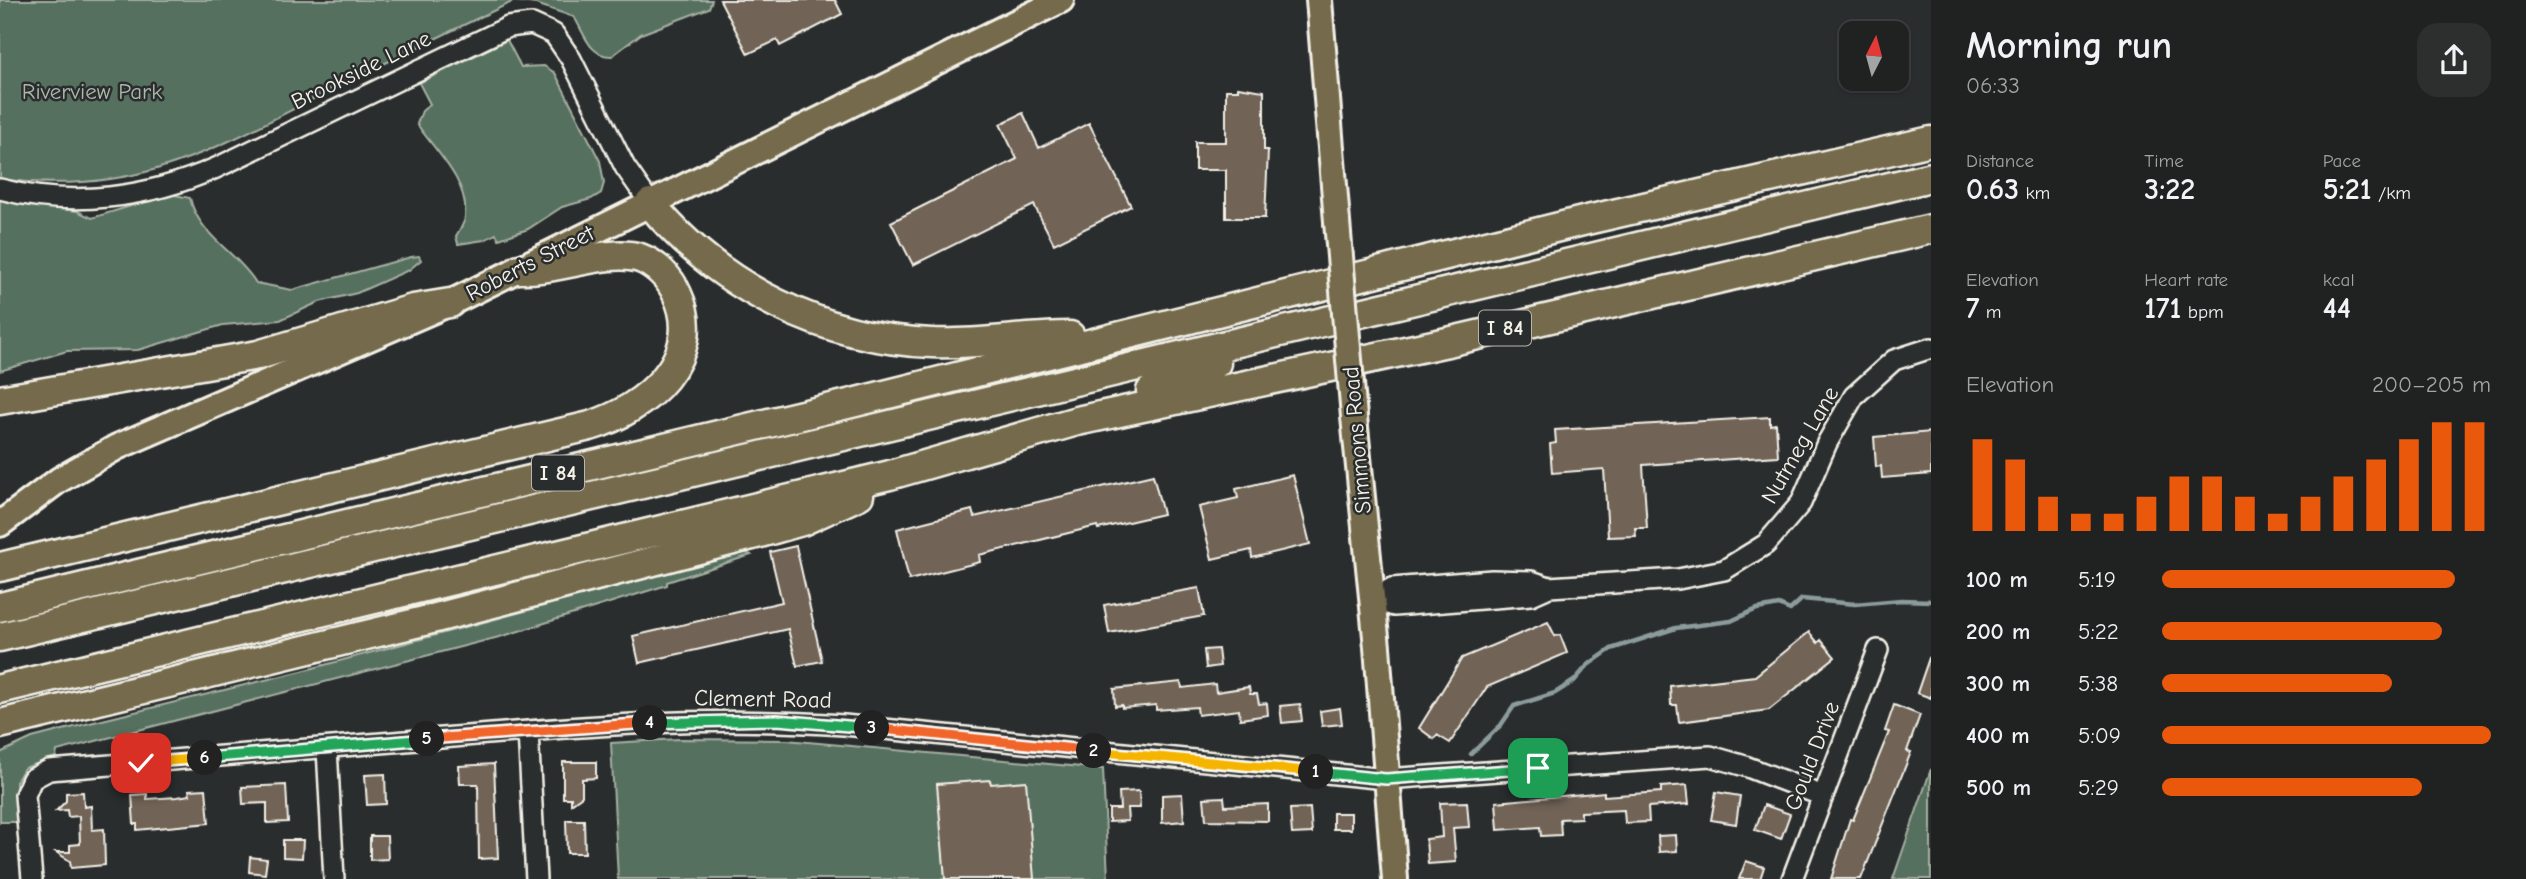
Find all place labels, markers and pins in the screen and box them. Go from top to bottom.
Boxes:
pin: 4 [632,706,668,740]
pin: 3 [854,710,890,746]
pin: 5 [410,722,444,756]
pin [111,733,171,793]
pin: 2 [1076,734,1112,768]
pin [1508,738,1568,798]
pin: 6 [188,740,222,776]
pin: 1 [1298,754,1334,790]

